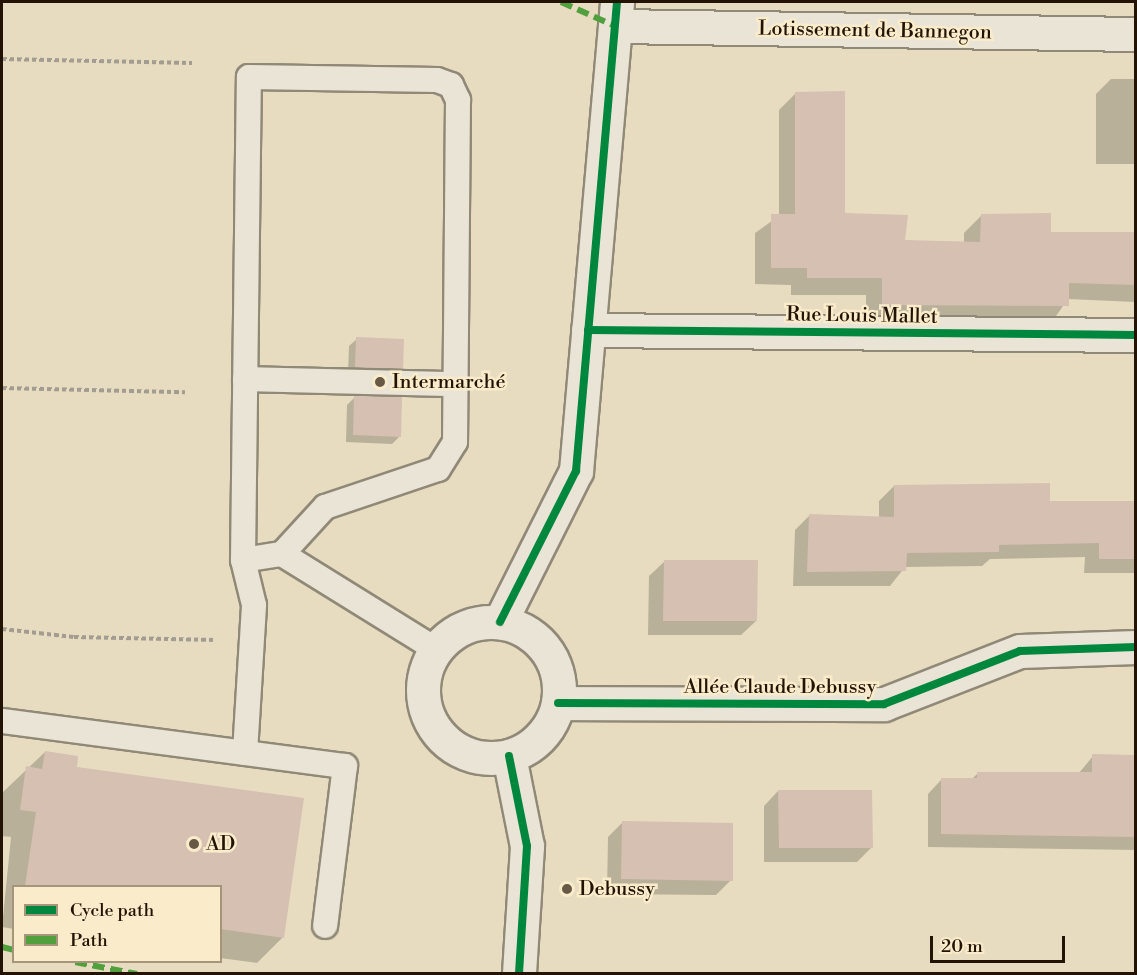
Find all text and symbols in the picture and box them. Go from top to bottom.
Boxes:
street label: Lotissement de Bannegon [758,17,992,45]
street label: Rue Louis Mallet [786,303,938,329]
place label: Intermarché [392,370,506,394]
marker: Intermarché [373,375,387,389]
street label: Allée Claude Debussy [684,675,876,699]
place label: AD [206,832,235,856]
marker: AD [187,837,201,851]
place label: Debussy [579,877,655,901]
marker: Debussy [560,882,574,896]
legend [12,885,222,963]
text: Cycle path [70,899,154,922]
scale bar [933,924,1068,962]
text: Path [70,929,108,952]
text: 20 m [941,935,983,958]

